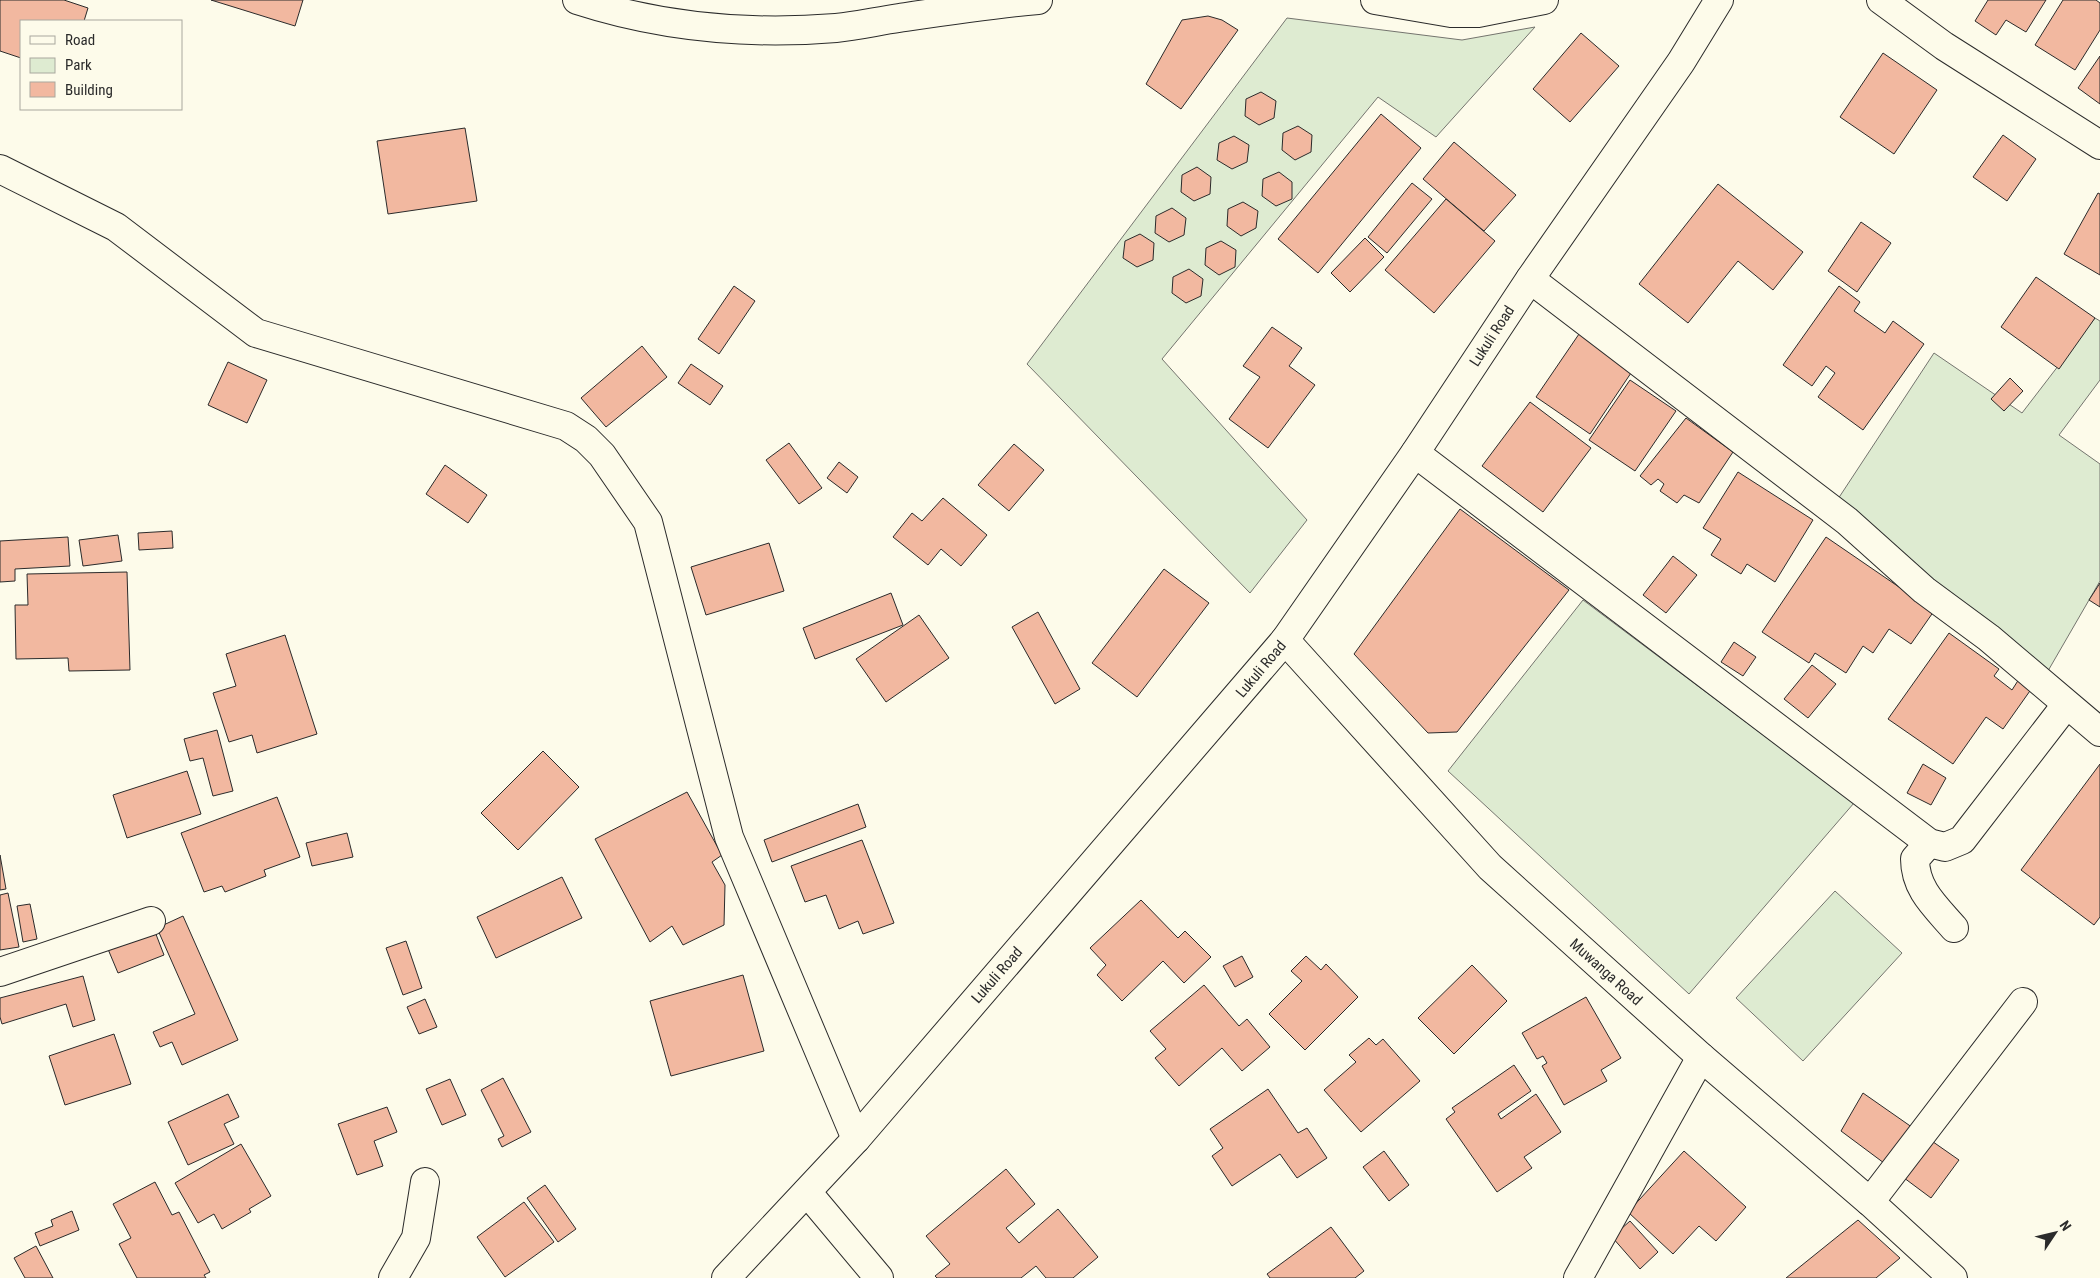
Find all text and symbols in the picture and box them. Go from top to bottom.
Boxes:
legend [20,20,182,110]
text: Road [65,31,95,49]
text: Park [65,56,92,74]
text: Building [65,81,113,99]
street label: Lukuli Road [1466,302,1518,370]
street label: Lukuli Road [1232,637,1290,701]
street label: Muwanga Road [1566,935,1646,1009]
street label: Lukuli Road [968,943,1026,1007]
north arrow [2030,1208,2080,1258]
text: N [2057,1217,2075,1234]

